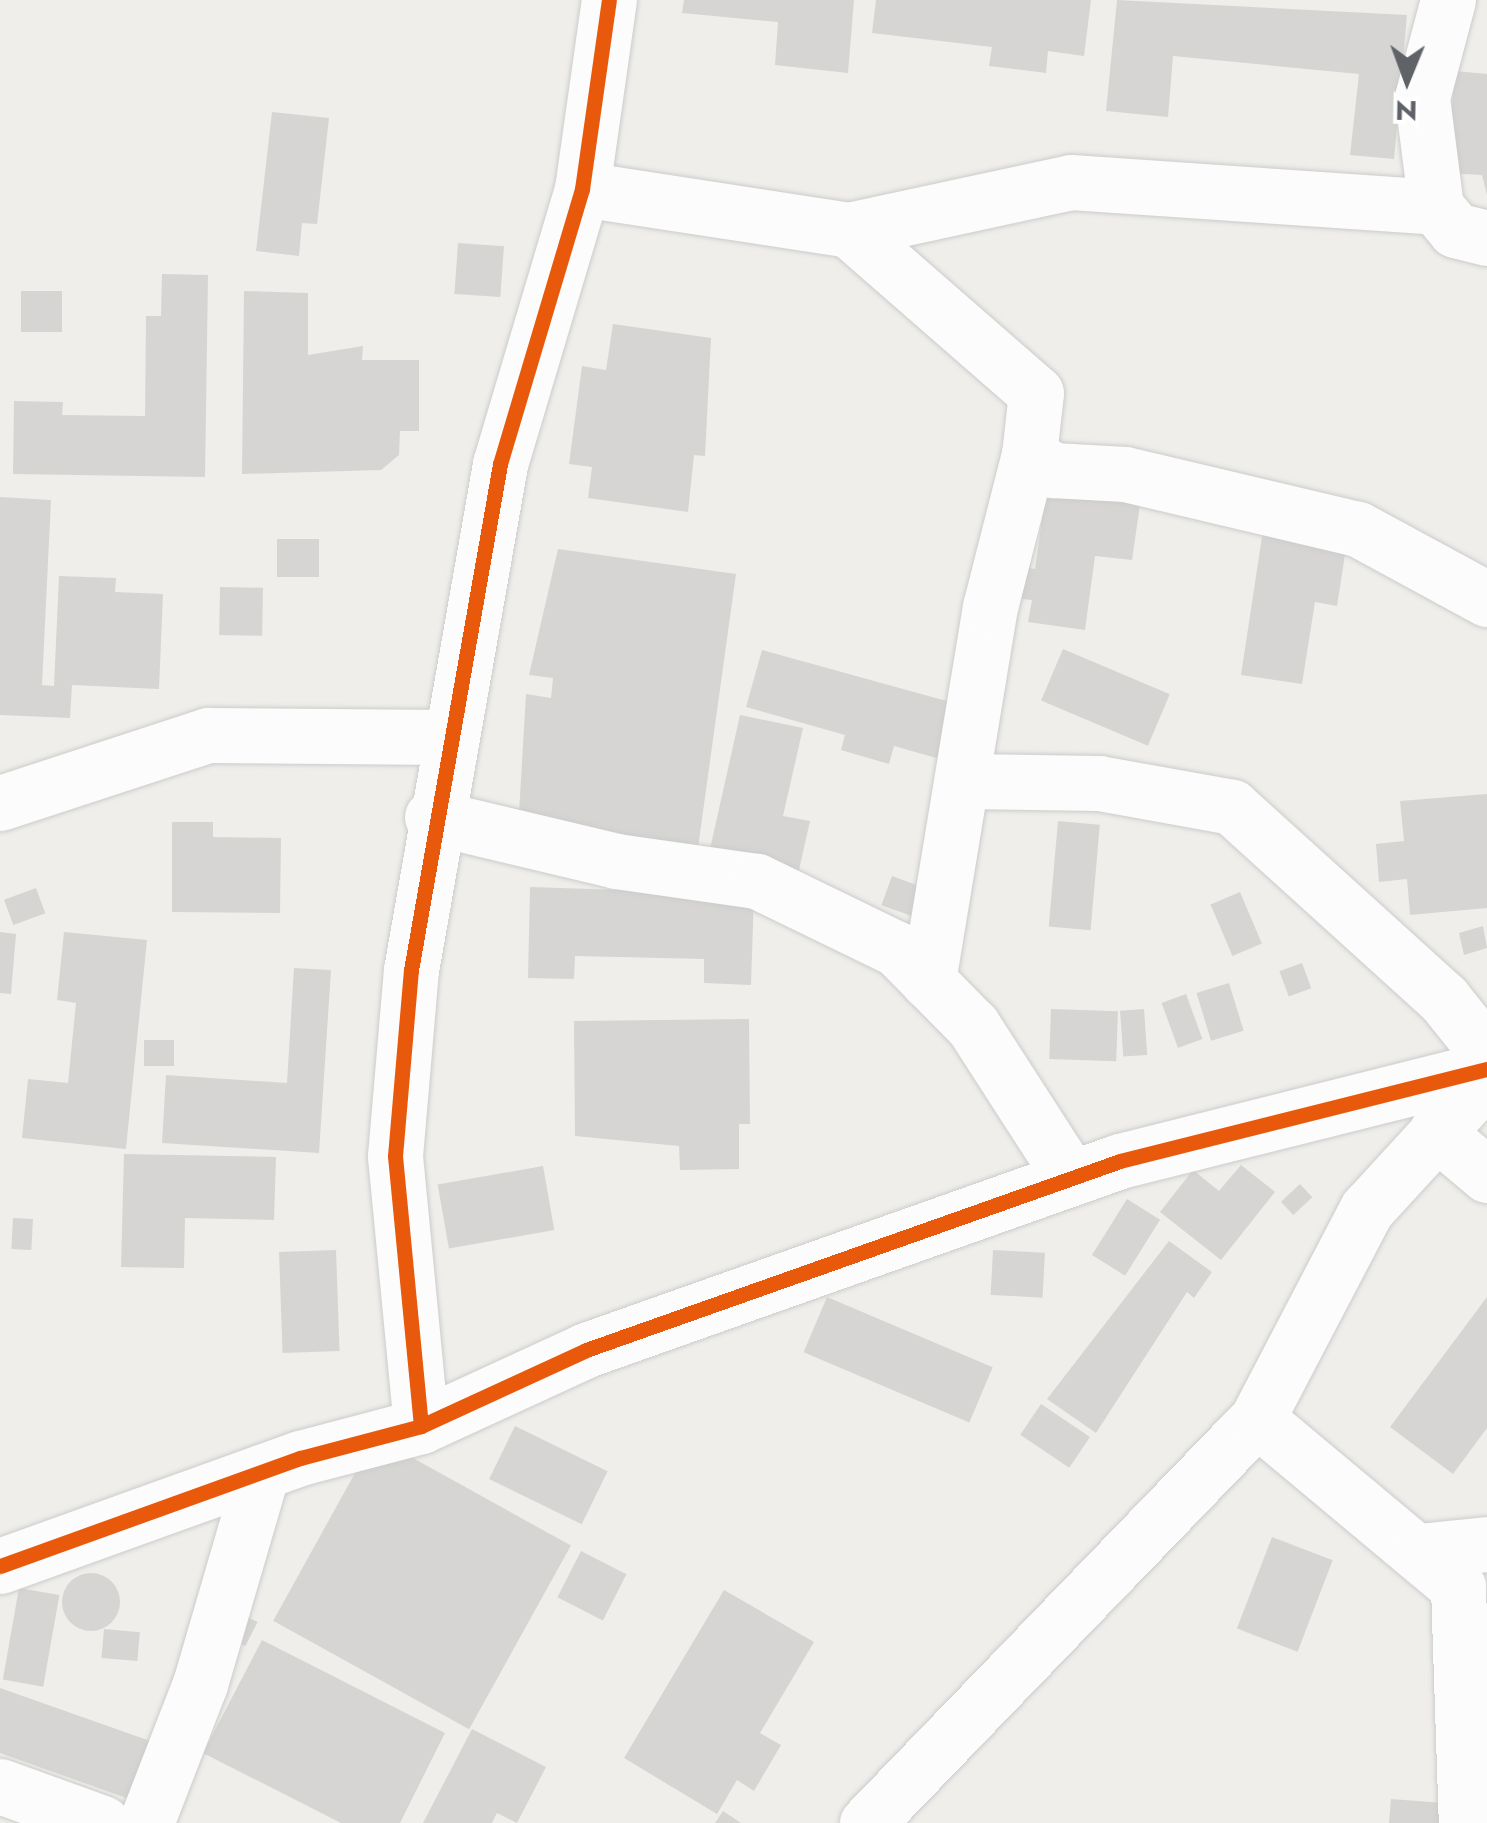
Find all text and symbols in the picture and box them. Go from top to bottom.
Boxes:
north arrow [1357,30,1457,130]
text: N [1395,90,1418,131]

